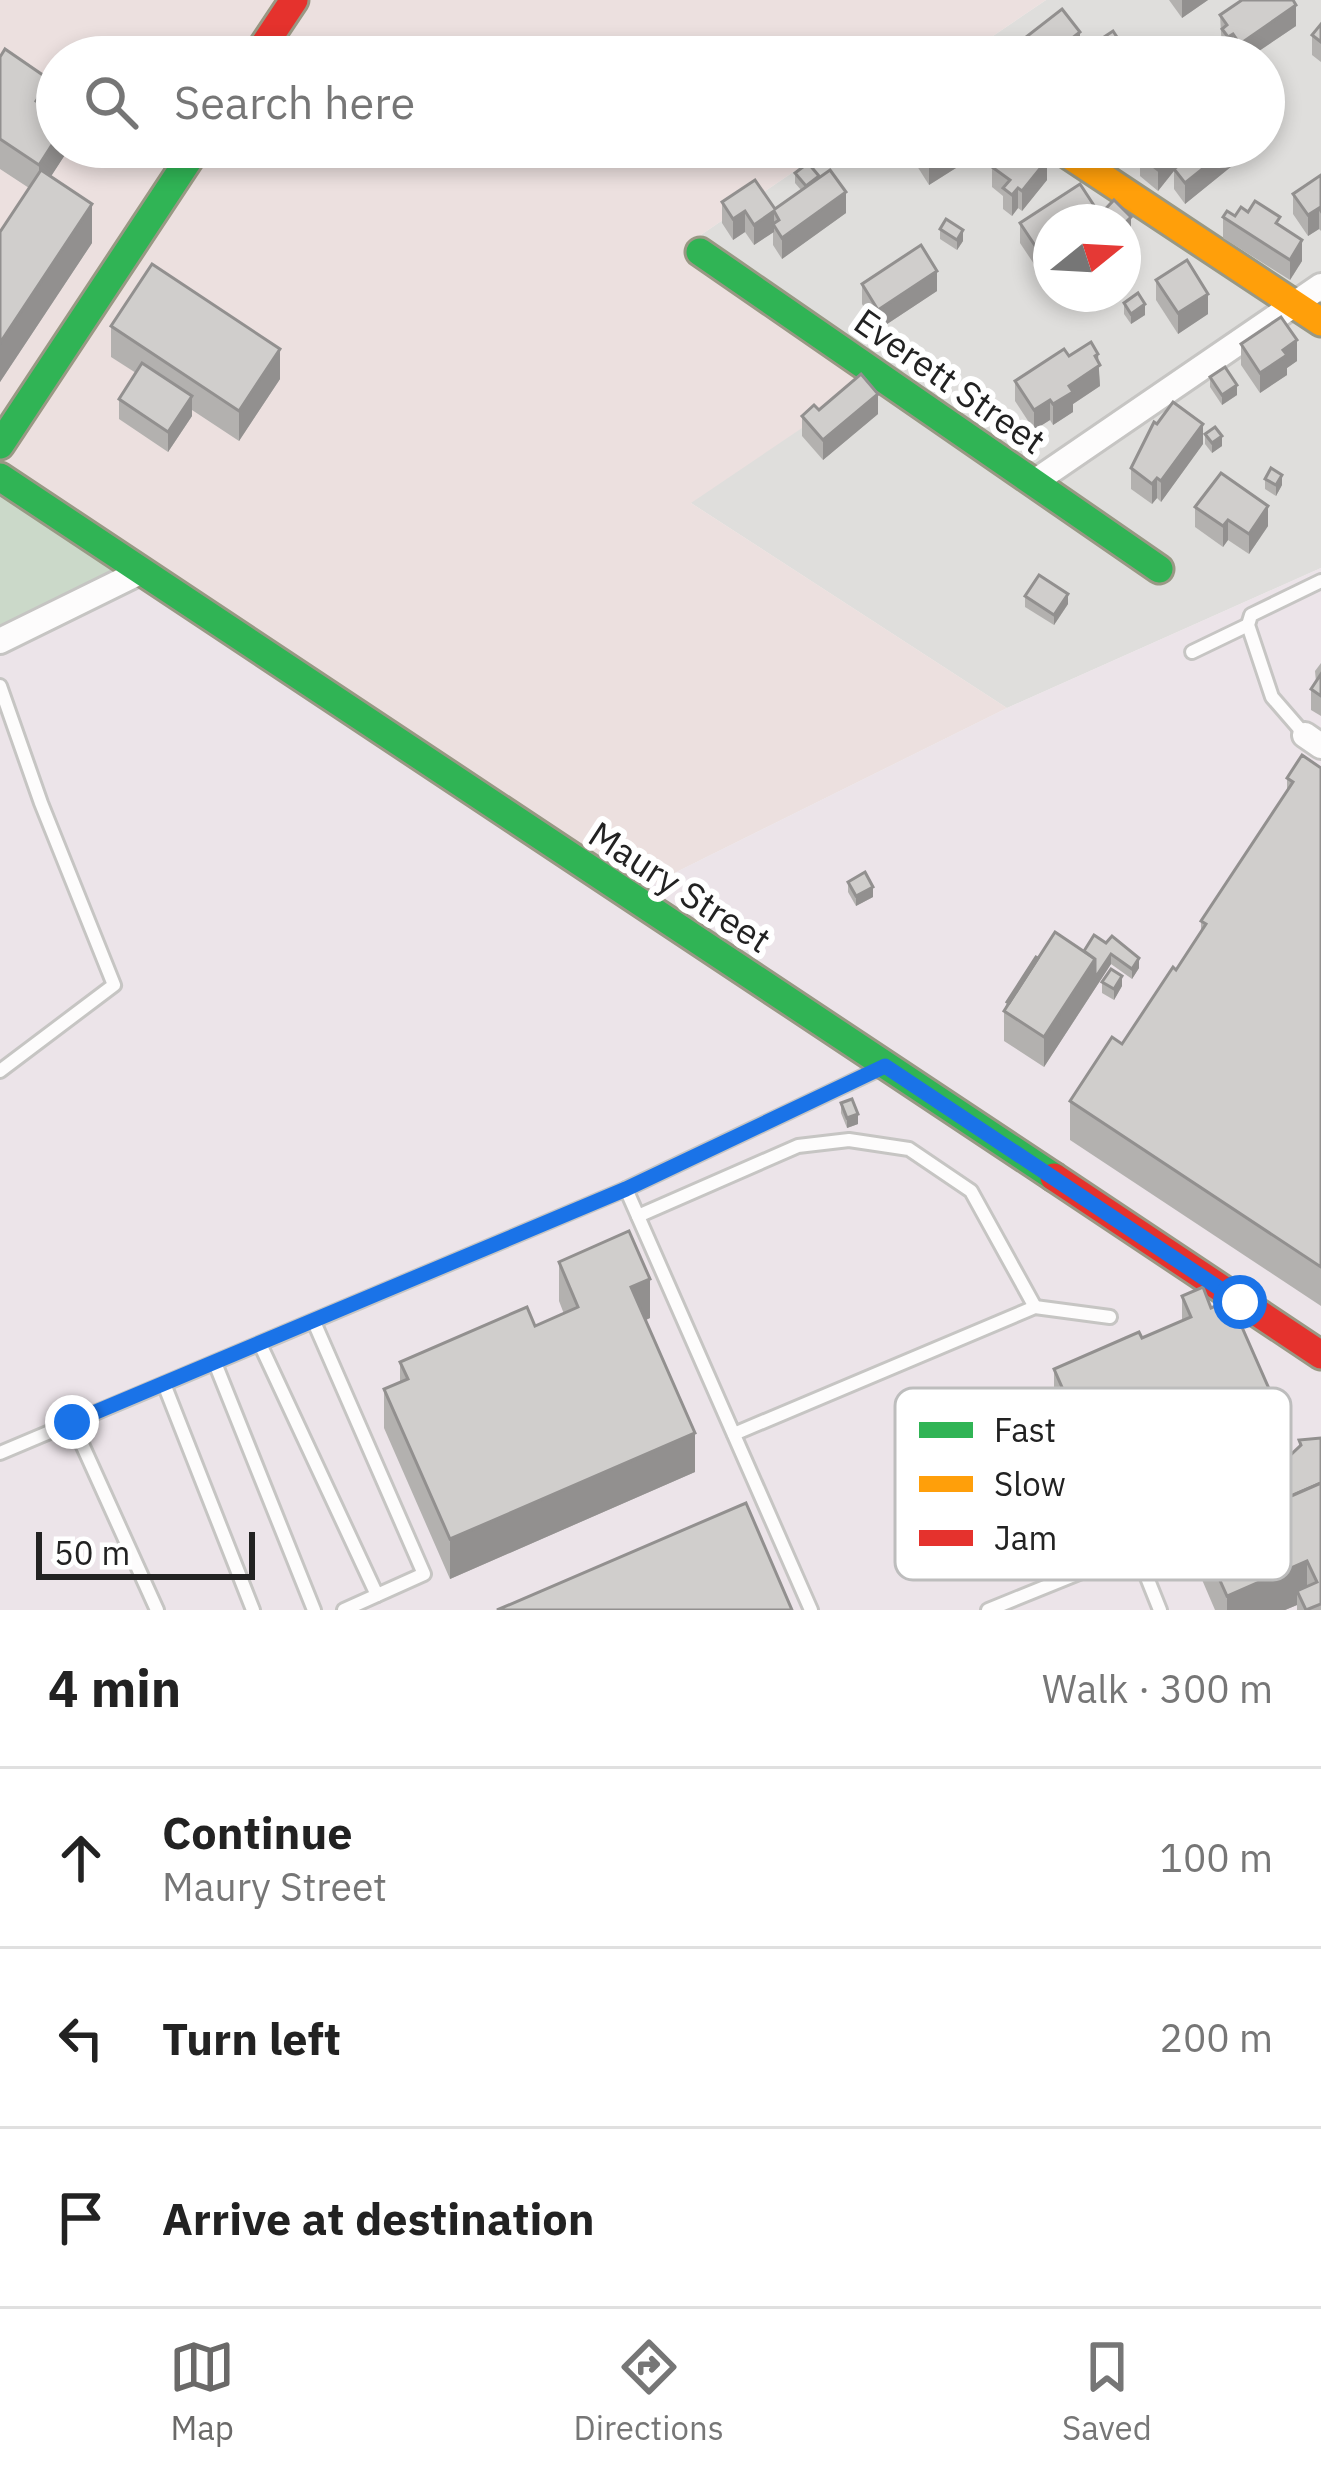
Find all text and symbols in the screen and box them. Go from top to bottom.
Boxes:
search box [36,36,1285,168]
icon: search [78,69,144,135]
text: Search here [174,73,415,131]
north arrow [1033,204,1141,312]
street label: Everett Street [845,297,1055,464]
street label: Maury Street [580,810,780,963]
route start [1213,1275,1267,1329]
legend [895,1388,1291,1580]
route end [45,1395,99,1449]
text: Fast [994,1408,1056,1451]
text: Slow [994,1462,1066,1505]
text: Jam [994,1516,1057,1559]
scale bar [36,1526,255,1579]
text: 50 m [54,1531,130,1574]
text: 4 min [48,1655,181,1721]
text: Walk · 300 m [1042,1663,1273,1714]
text: Continue [162,1803,353,1861]
icon: ahead [48,1825,114,1891]
text: 100 m [1160,1832,1273,1883]
text: Maury Street [162,1861,387,1912]
icon: left [48,2005,114,2071]
text: Turn left [162,2009,341,2067]
text: 200 m [1160,2012,1273,2063]
icon: arrive [48,2185,114,2251]
text: Arrive at destination [162,2189,595,2247]
tab: Map [169,2334,235,2449]
tab: Directions [574,2334,724,2449]
tab: Saved [1062,2334,1152,2449]

